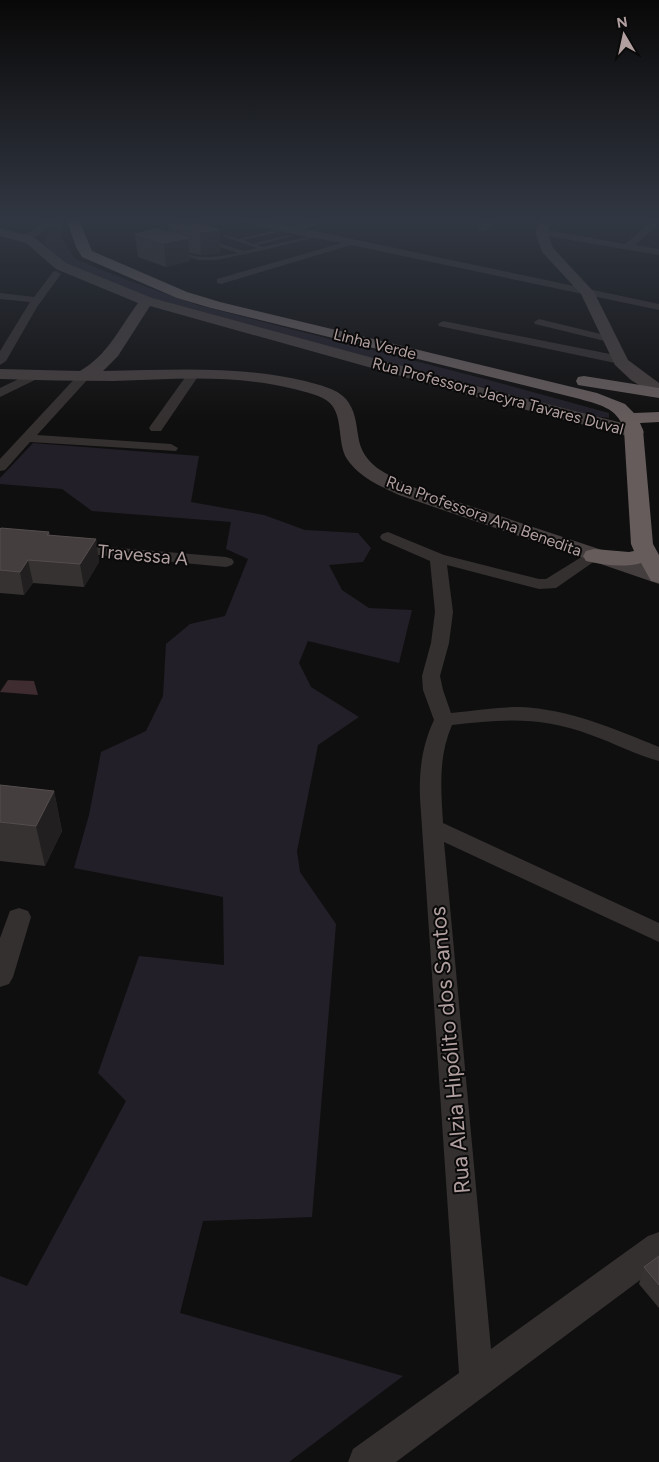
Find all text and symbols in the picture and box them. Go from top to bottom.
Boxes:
north arrow [599,10,649,60]
text: N [615,13,629,32]
street label: Linha Verde [332,325,419,364]
street label: Rua Professora Jacyra Tavares Duval [370,353,626,439]
street label: Rua Professora Ana Benedita [384,472,584,560]
street label: Travessa A [97,540,189,570]
street label: Rua Alzia Hipólito dos Santos [424,905,476,1195]

